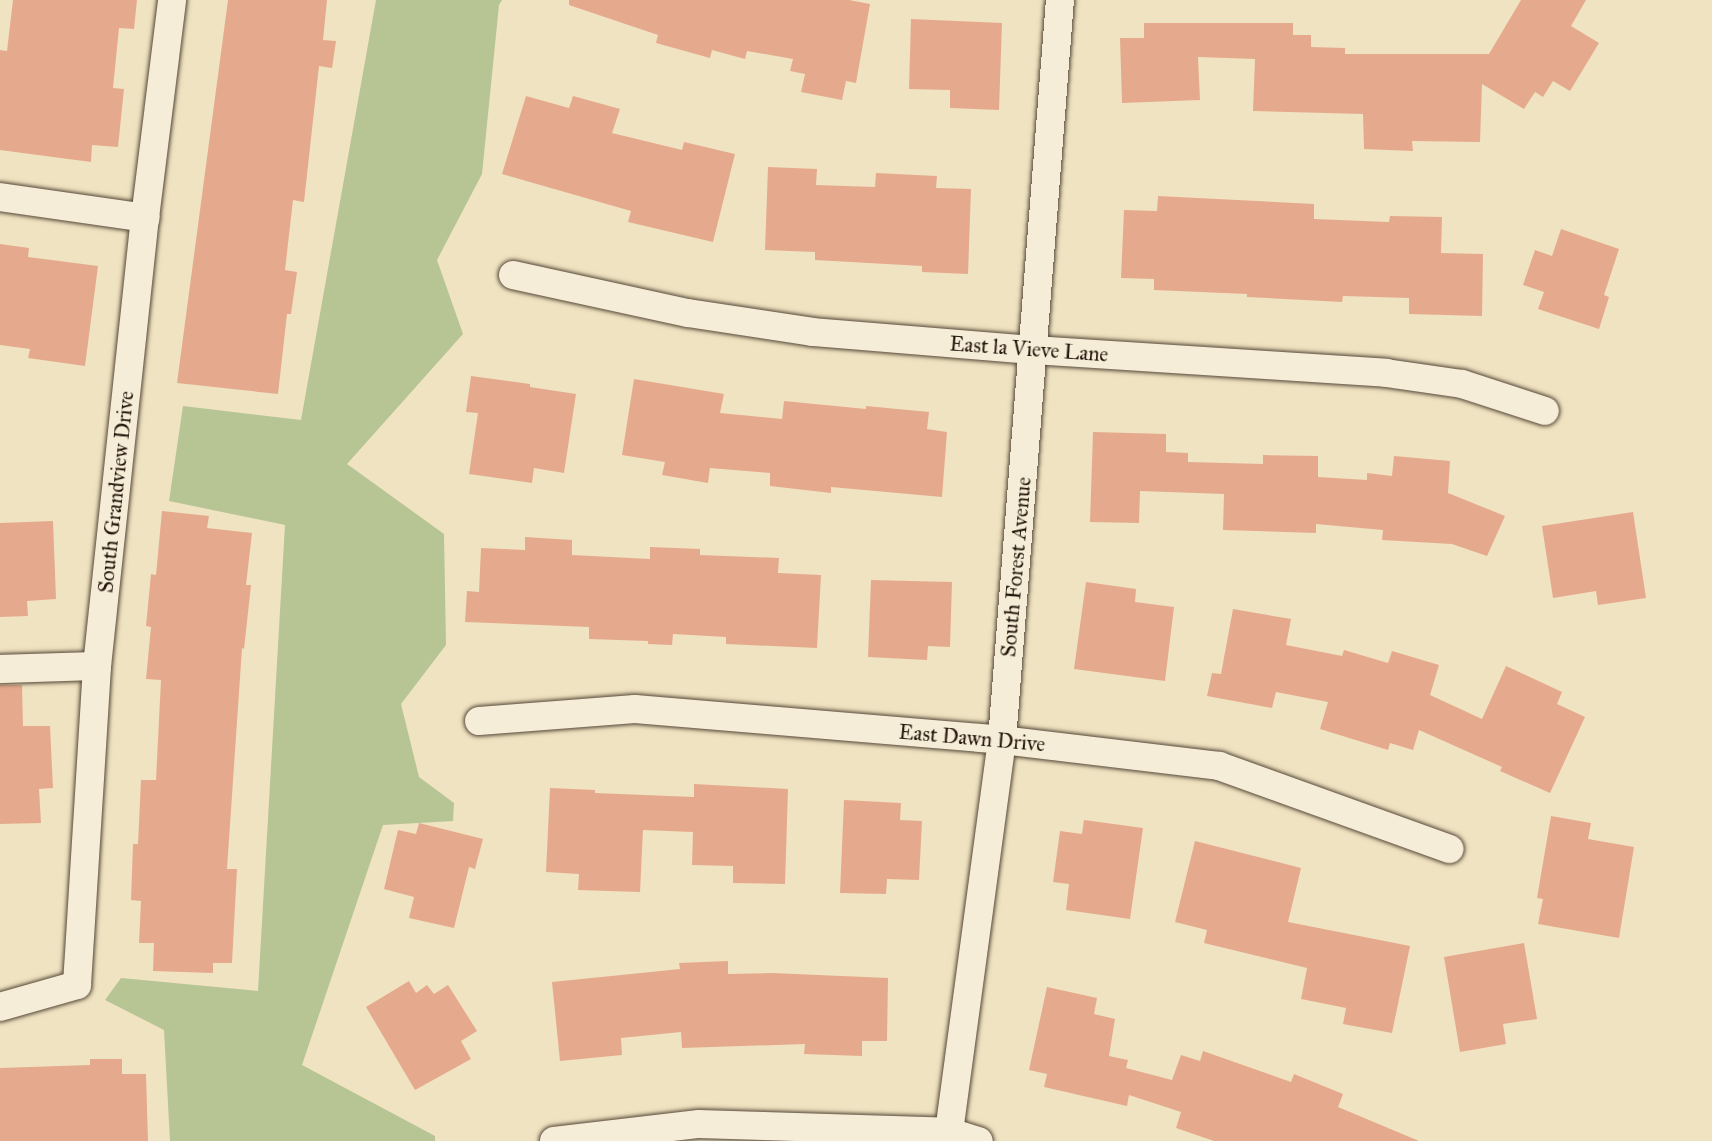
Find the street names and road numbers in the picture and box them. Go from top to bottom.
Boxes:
street label: East la Vieve Lane [949,331,1109,367]
street label: South Grandview Drive [93,390,139,594]
street label: South Forest Avenue [996,476,1036,658]
street label: East Dawn Drive [898,719,1046,757]

